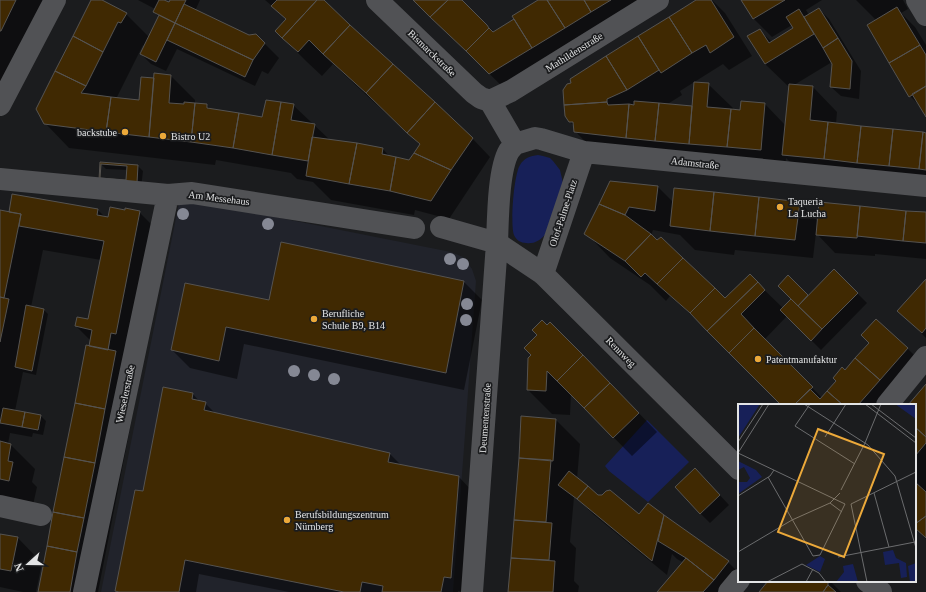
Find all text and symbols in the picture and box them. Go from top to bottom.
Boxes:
street label: Bismarckstraße [406,27,459,79]
street label: Mathildenstraße [544,30,605,74]
place label: backstube [77,127,118,138]
marker: backstube [120,127,130,137]
marker: Bistro U2 [158,131,168,141]
place label: Bistro U2 [171,131,210,142]
street label: Adamstraße [670,155,720,171]
street label: Olof-Palme-Platz [547,177,579,248]
street label: Am Messehaus [188,189,250,207]
place label: Taqueria La Lucha [788,196,827,219]
marker: Taqueria La Lucha [775,202,785,212]
place label: Berufliche Schule B9, B14 [322,308,385,331]
marker: Berufliche Schule B9, B14 [309,314,319,324]
street label: Rennweg [604,335,638,369]
marker: Patentmanufaktur [753,354,763,364]
place label: Patentmanufaktur [766,354,838,365]
street label: Wieselerstraße [113,363,137,424]
street label: Deumentenstraße [477,382,493,453]
inset map [738,404,916,582]
place label: Berufsbildungszentrum Nürnberg [295,509,389,532]
marker: Berufsbildungszentrum Nürnberg [282,515,292,525]
north arrow [8,544,48,584]
text: N [12,562,26,573]

